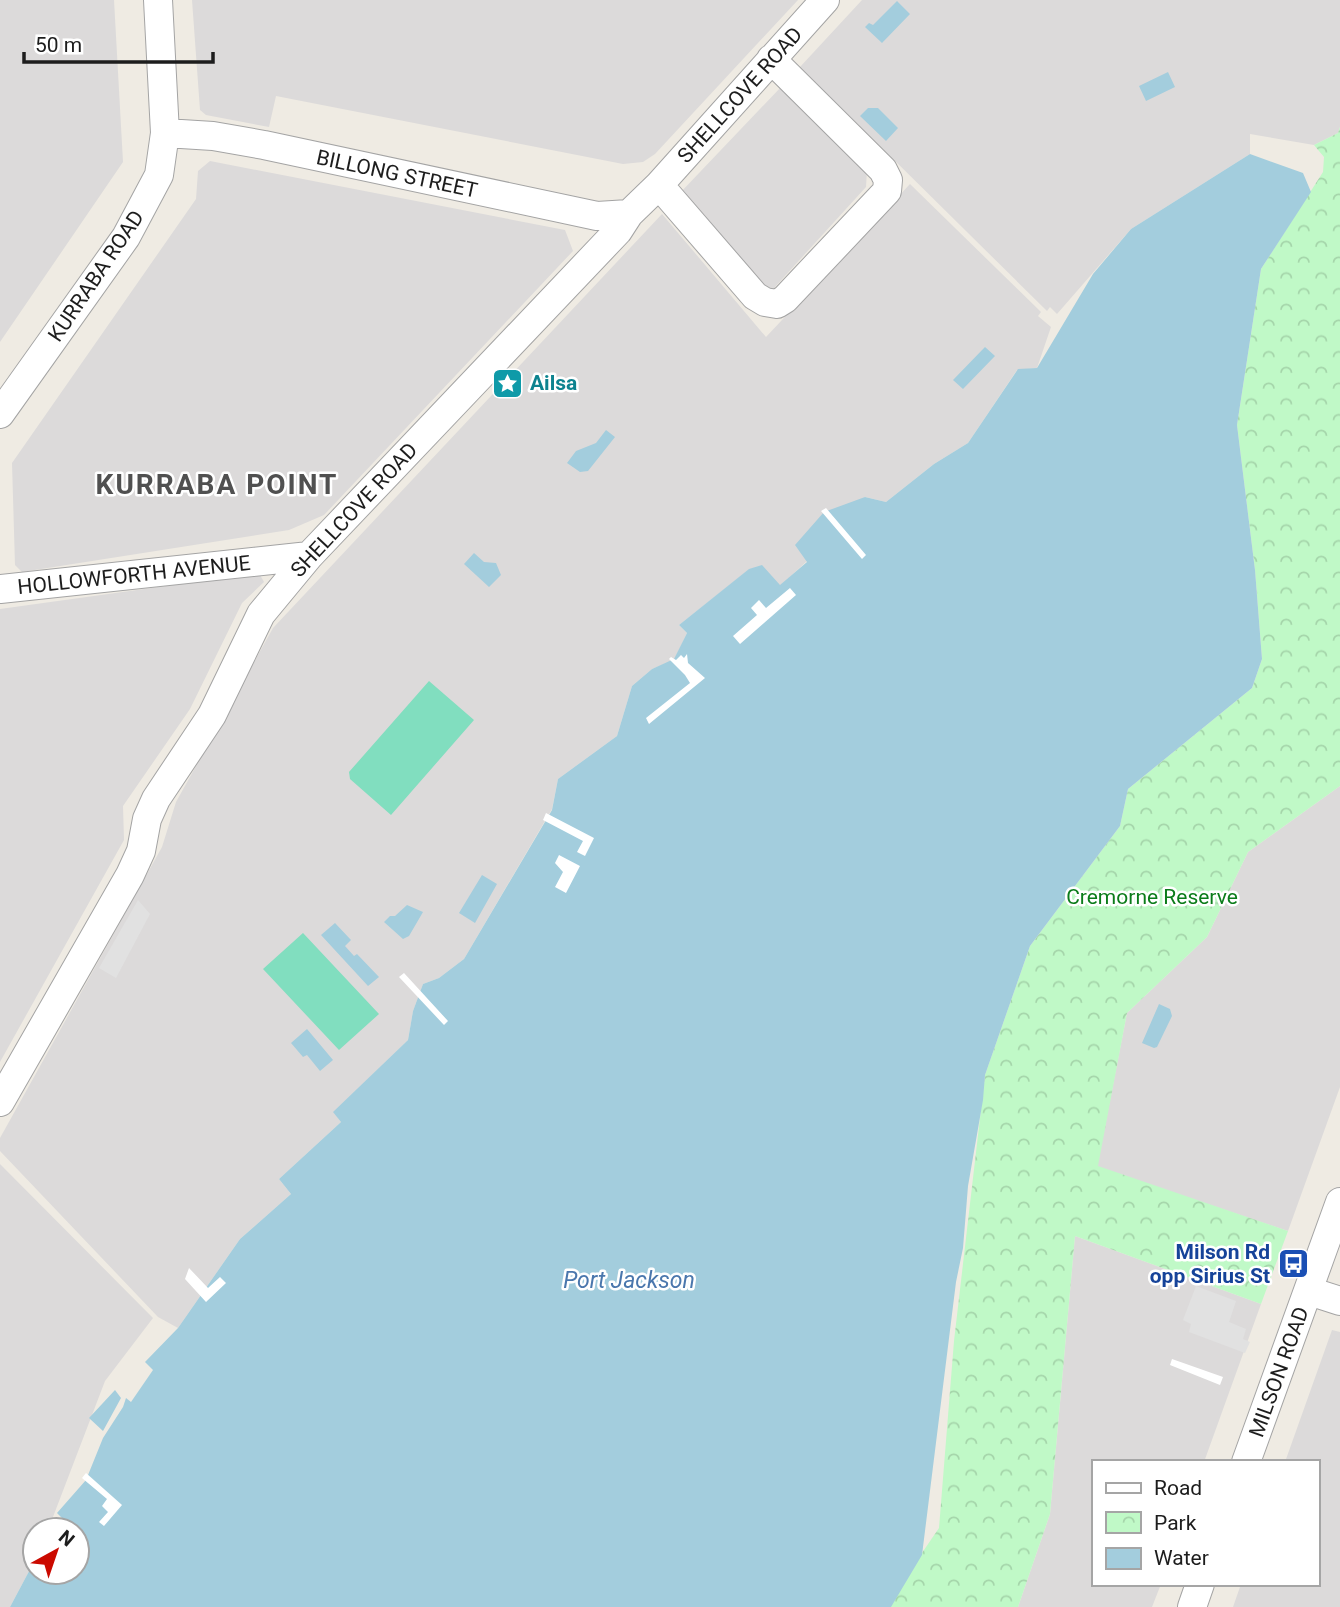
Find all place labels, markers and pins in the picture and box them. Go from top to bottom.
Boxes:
place icon: Ailsa [490,366,524,400]
place label: Ailsa [530,371,577,395]
place label: Milson Rd opp Sirius St [1150,1240,1270,1288]
bus stop icon: Milson Rd opp Sirius St [1276,1247,1310,1281]

